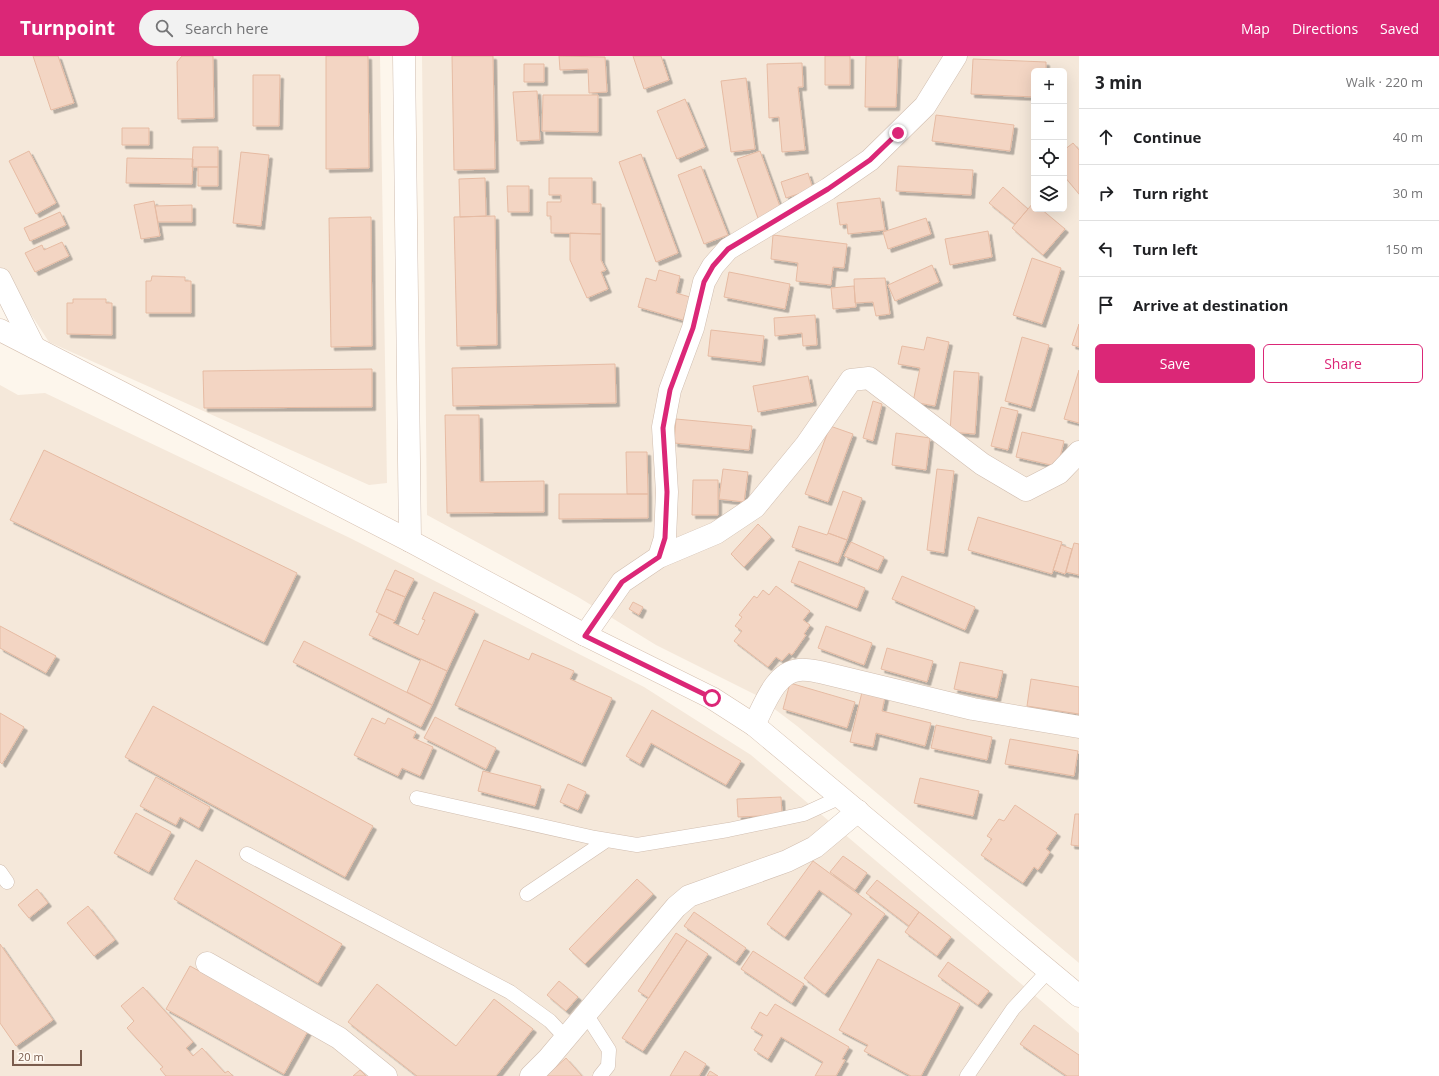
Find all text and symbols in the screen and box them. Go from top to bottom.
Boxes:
search box [139,10,419,46]
text: Turnpoint [20,15,115,41]
icon: search [153,17,175,39]
text: Search here [185,18,269,38]
text: Map [1241,19,1270,38]
text: Directions [1292,19,1358,38]
text: Saved [1380,19,1419,38]
map controls [1031,68,1067,212]
button: + [1031,68,1067,104]
text: 3 min [1095,71,1142,94]
text: Walk · 220 m [1346,73,1423,91]
button: − [1031,104,1067,140]
route end [889,124,907,142]
icon: ahead [1095,126,1117,148]
text: Continue [1133,127,1201,147]
text: 40 m [1393,128,1423,146]
button: locate [1031,140,1067,176]
button: layers [1031,176,1067,212]
icon: right [1095,182,1117,204]
text: Turn right [1133,183,1208,203]
text: 30 m [1393,184,1423,202]
icon: left [1095,238,1117,260]
text: Turn left [1133,239,1198,259]
text: 150 m [1385,240,1423,258]
icon: arrive [1095,294,1117,316]
text: Arrive at destination [1133,295,1288,315]
button: Save [1095,344,1255,383]
button: Share [1263,344,1423,383]
route start [703,689,721,707]
scale bar [12,1048,82,1067]
text: 20 m [18,1049,44,1064]

